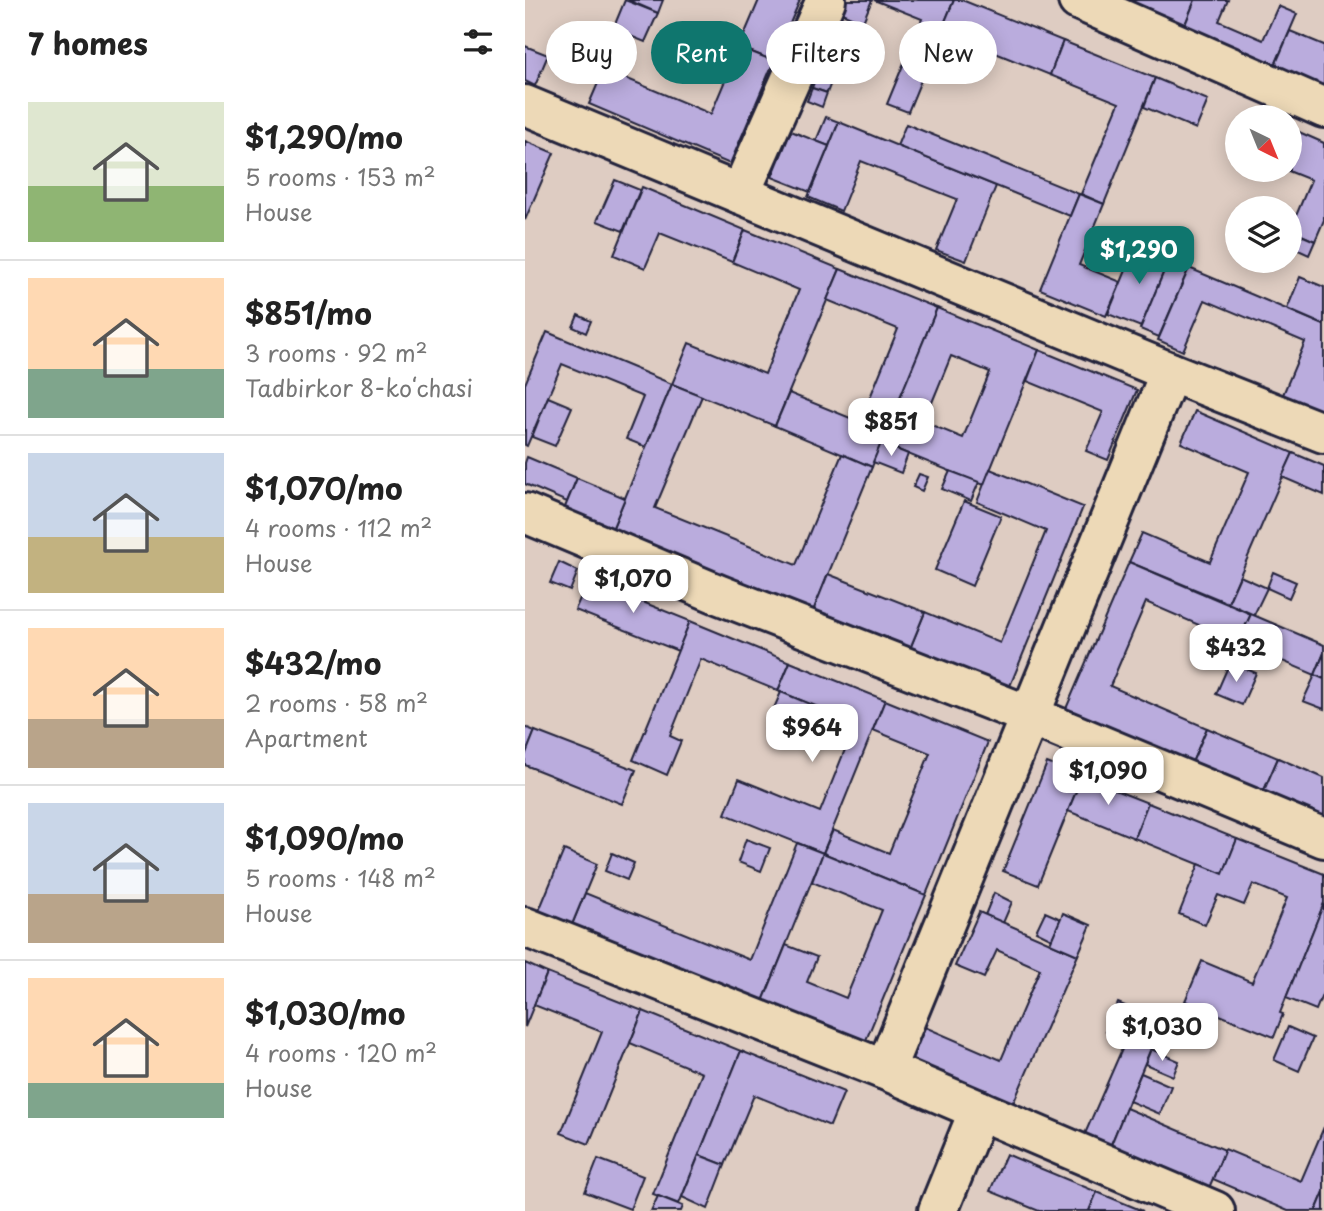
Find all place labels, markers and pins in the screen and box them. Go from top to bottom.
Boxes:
pin: $1,290 [1082,226,1196,286]
pin: $851 [850,398,932,458]
pin: $1,070 [576,556,690,615]
pin: $432 [1195,624,1277,684]
pin: $964 [771,704,853,764]
pin: $1,090 [1051,748,1165,807]
pin: $1,030 [1105,1004,1219,1063]

